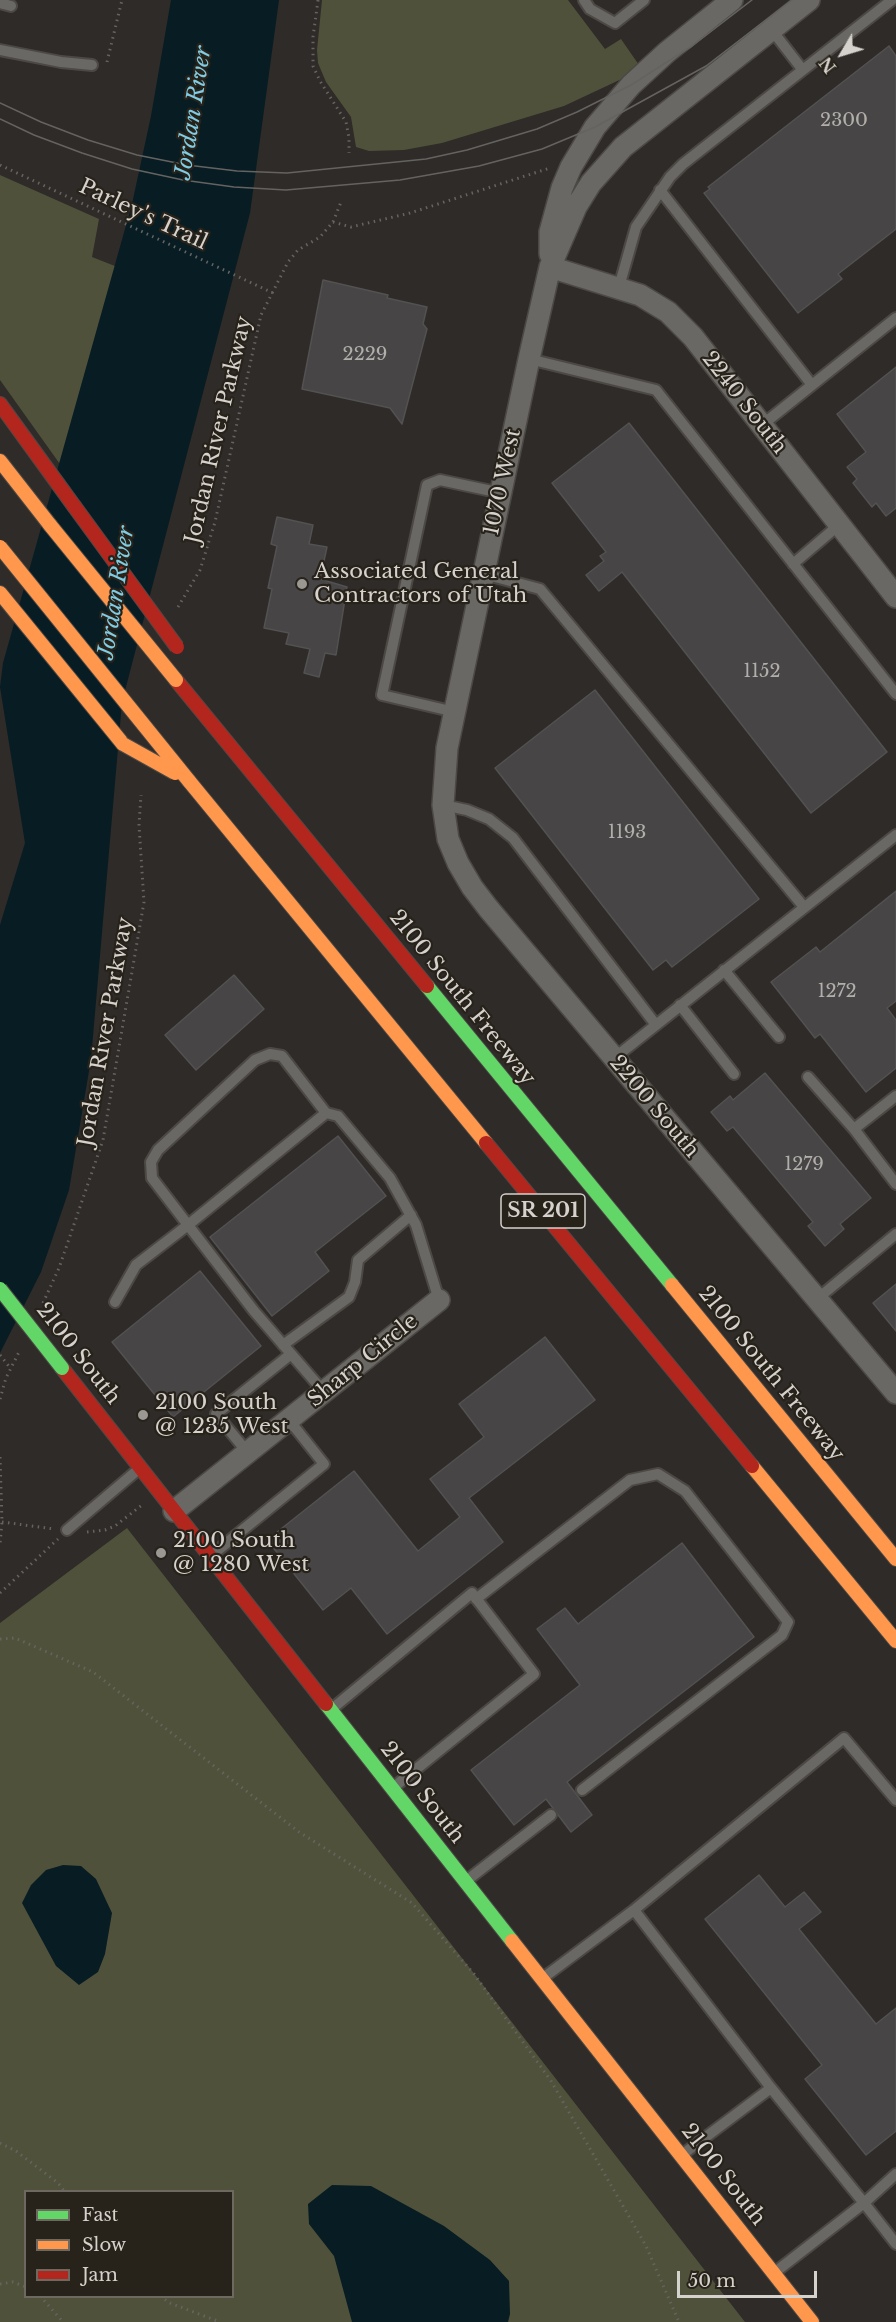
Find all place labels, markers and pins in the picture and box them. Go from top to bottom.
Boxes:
place label: Associated General Contractors of Utah [314,559,527,609]
marker: Associated General Contractors of Utah [295,577,309,591]
place label: 2100 South @ 1235 West [155,1390,288,1440]
marker: 2100 South @ 1235 West [136,1408,150,1422]
place label: 2100 South @ 1280 West [173,1528,309,1578]
marker: 2100 South @ 1280 West [154,1546,168,1560]

